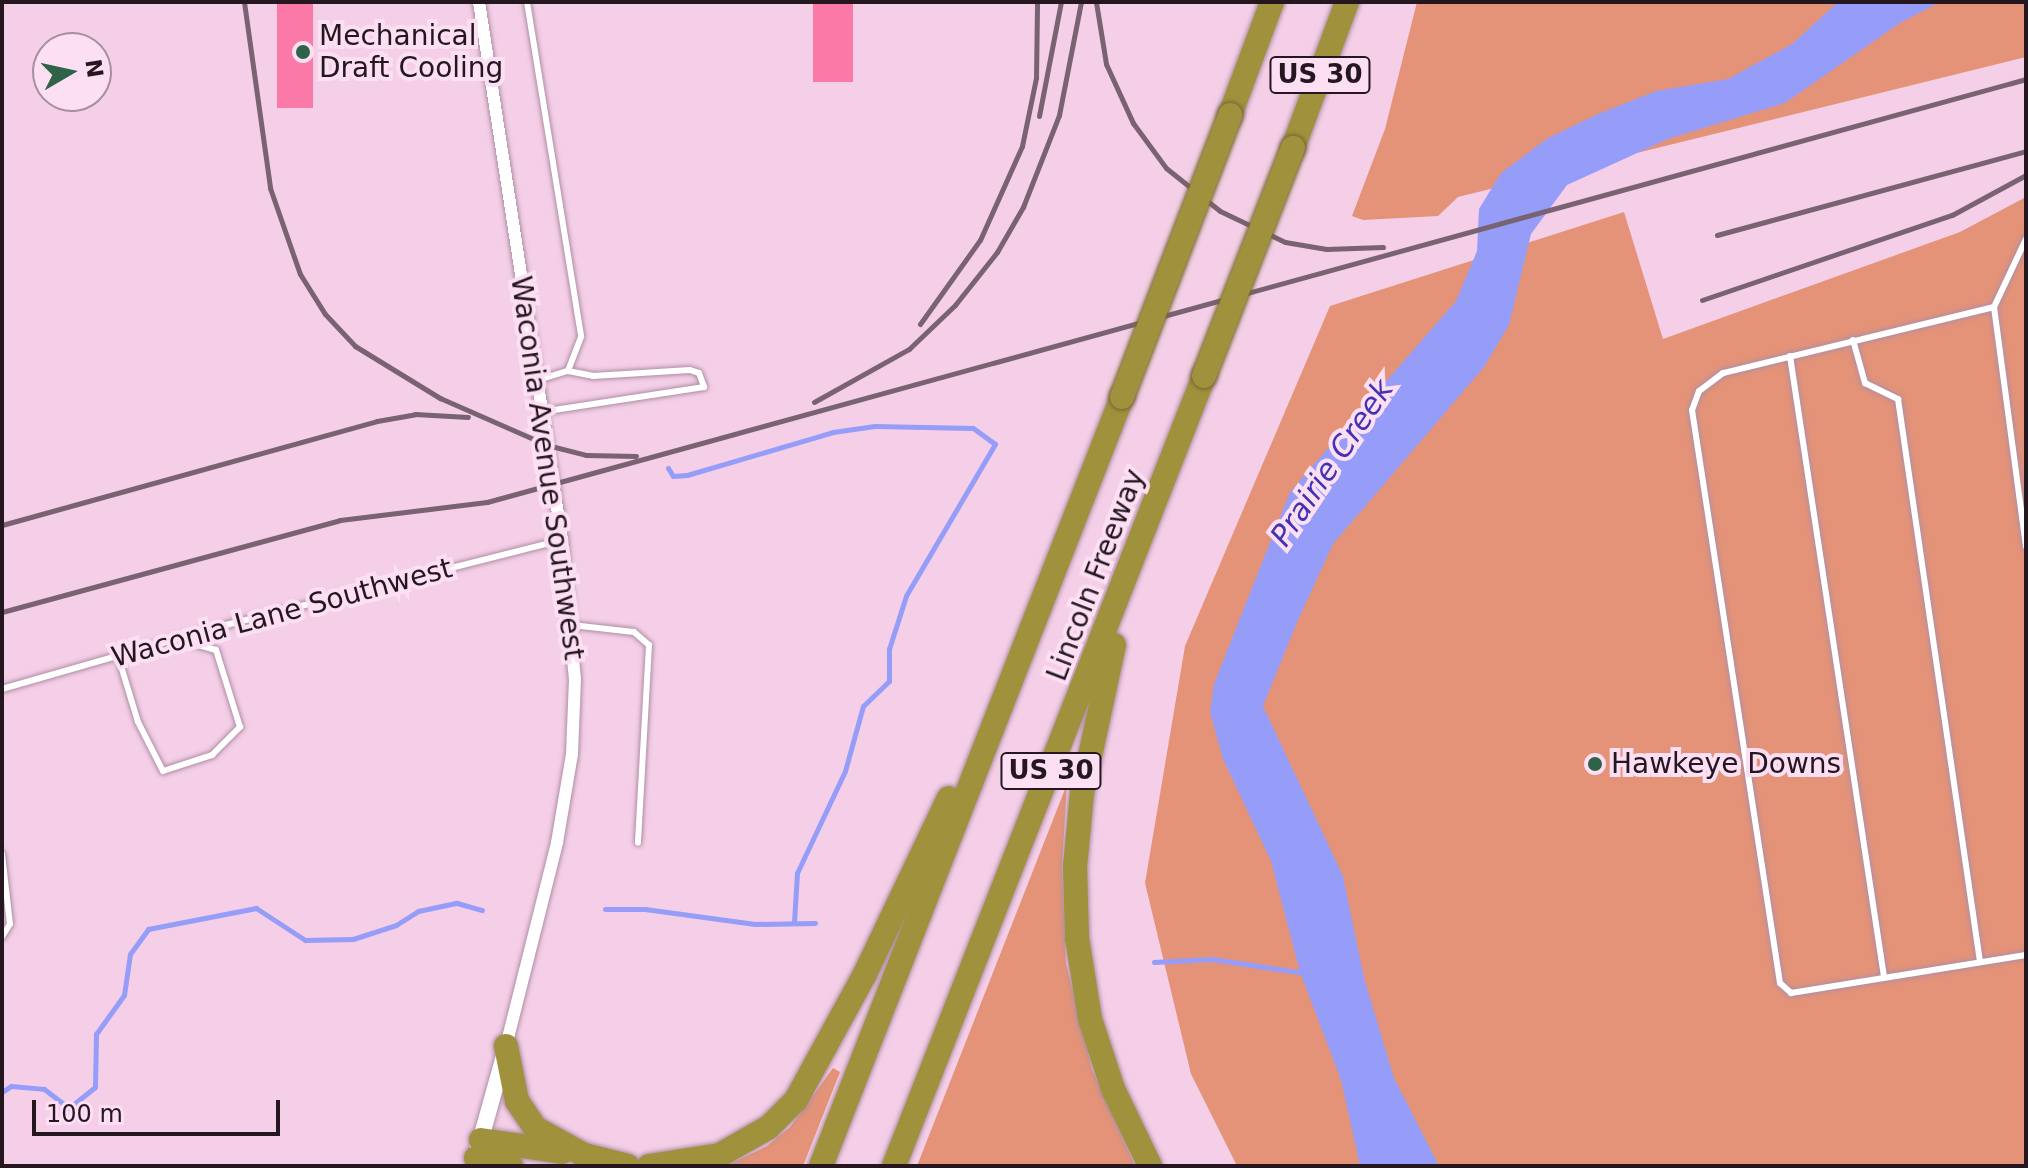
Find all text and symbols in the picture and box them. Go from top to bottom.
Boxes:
place label: Mechanical Draft Cooling [319,19,503,85]
north arrow [32,32,112,112]
marker: Mechanical Draft Cooling [294,43,312,61]
road number: US 30 [1268,53,1372,97]
text: N [80,57,108,80]
street label: Waconia Avenue Southwest [503,274,591,662]
water label: Prairie Creek [1263,373,1401,553]
street label: Lincoln Freeway [1040,464,1152,686]
street label: Waconia Lane Southwest [108,551,456,675]
place label: Hawkeye Downs [1611,747,1841,781]
road number: US 30 [999,749,1103,793]
marker: Hawkeye Downs [1586,755,1604,773]
scale bar [36,1084,284,1134]
text: 100 m [46,1100,123,1128]

